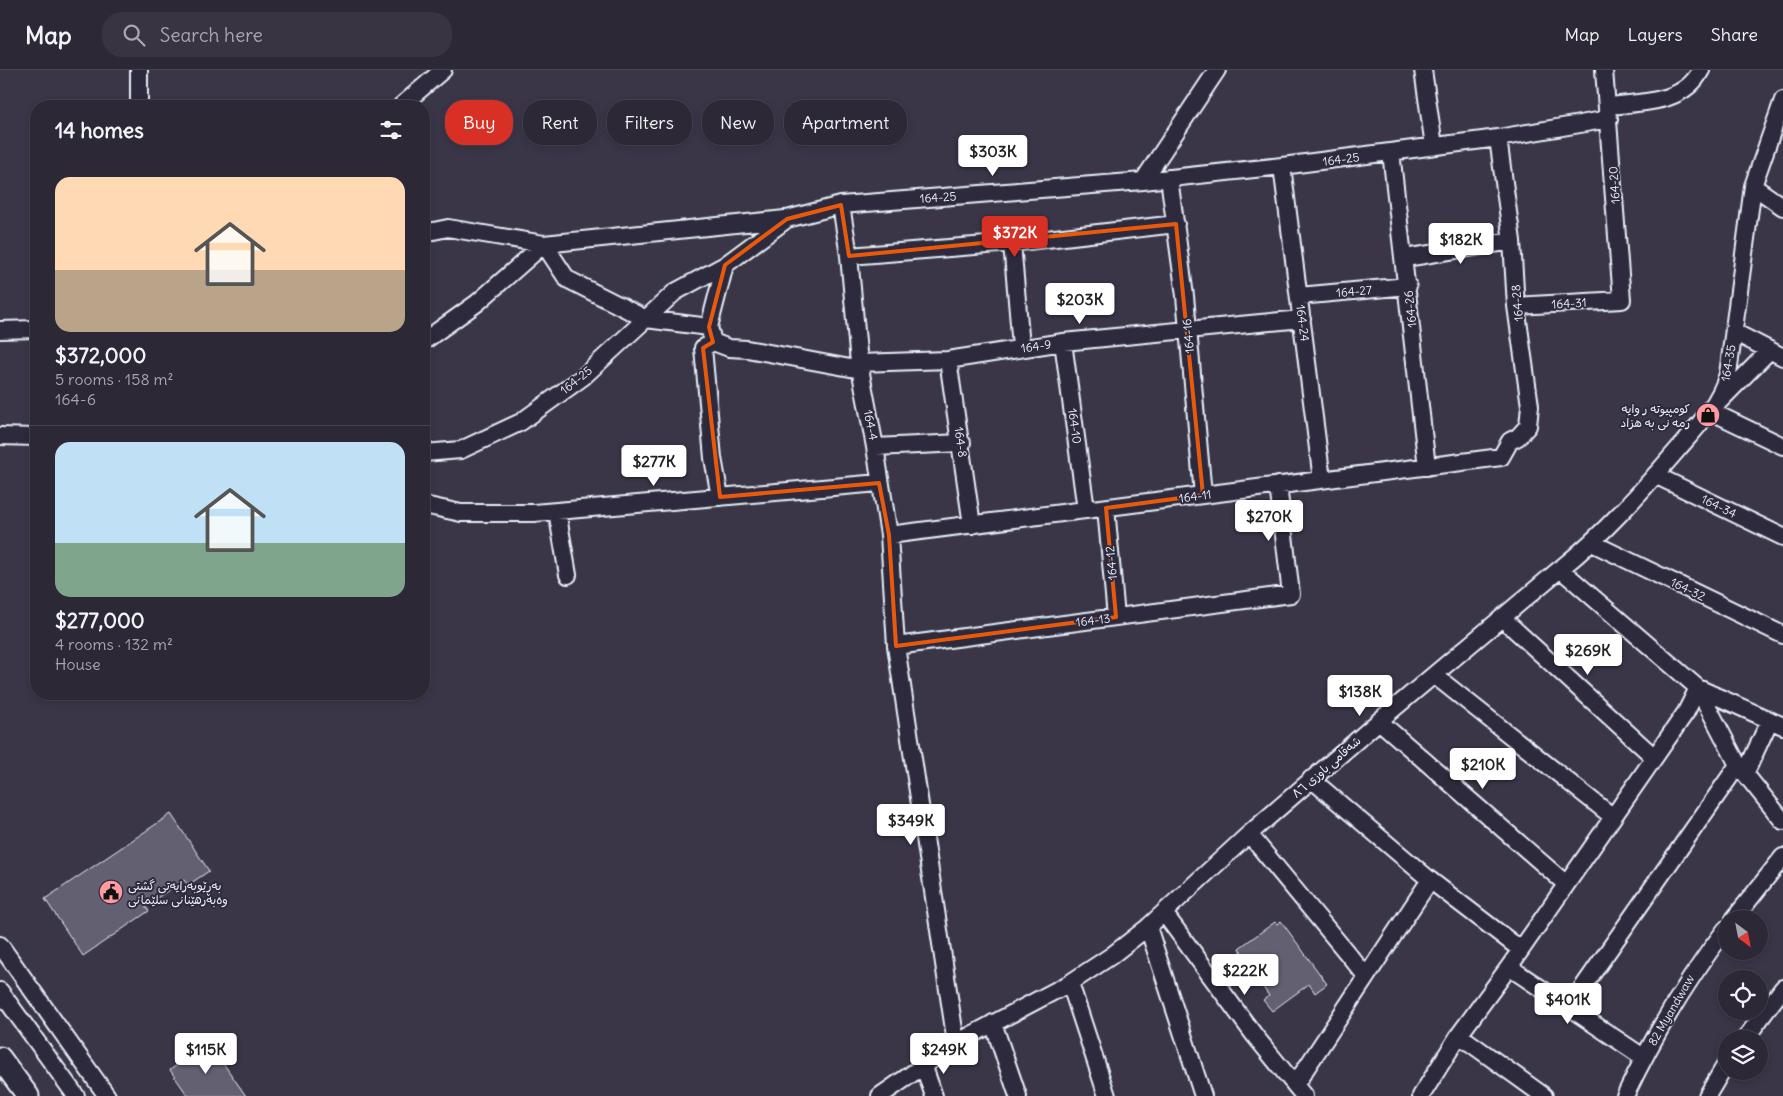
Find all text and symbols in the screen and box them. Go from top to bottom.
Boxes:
search box [102,12,452,57]
text: Map [25,20,72,50]
icon: search [120,21,148,49]
text: Search here [160,23,263,47]
text: Map [1564,23,1599,46]
text: Layers [1627,23,1683,46]
text: Share [1711,23,1758,46]
chip: Buy [445,100,513,145]
chip: Rent [523,100,597,145]
chip: Filters [607,100,692,145]
chip: New [702,100,774,145]
chip: Apartment [784,100,907,145]
icon: filters [377,116,405,144]
text: 14 homes [55,117,144,144]
pin: $303K [958,134,1028,177]
text: $303K [969,141,1017,161]
street label: 164-25 [1322,149,1360,169]
street label: 164-20 [1605,165,1623,204]
street label: 164-25 [919,188,957,206]
icon: home [185,209,275,299]
pin: $372K [980,216,1050,258]
text: $372K [993,222,1037,242]
pin: $182K [1426,222,1496,265]
text: $182K [1440,229,1482,249]
pin: $203K [1045,282,1115,325]
street label: 164-27 [1335,282,1373,300]
street label: 164-28 [1508,284,1526,322]
text: $203K [1056,289,1104,309]
street label: 164-26 [1401,290,1419,328]
street label: 164-31 [1551,295,1587,311]
street label: 164-24 [1293,304,1313,342]
street label: 164-16 [1179,318,1197,354]
street label: 164-9 [1020,336,1052,356]
text: $372,000 [55,342,146,369]
street label: 164-35 [1717,343,1739,383]
street label: 164-25 [557,362,595,397]
text: 5 rooms · 158 m² [55,369,173,389]
text: 164-6 [55,389,96,409]
place label: کومپیوته ر وایه رمه نی به هزاد [1621,401,1690,431]
shop icon: کومپیوته ر وایه رمه نی به هزاد [1695,402,1721,428]
street label: 164-10 [1065,407,1085,445]
street label: 164-4 [861,408,881,442]
street label: 164-8 [951,426,971,458]
pin: $277K [619,444,689,487]
text: $277K [632,451,676,471]
icon: home [185,475,275,565]
street label: 164-11 [1178,486,1212,506]
street label: 164-34 [1699,491,1739,521]
pin: $270K [1234,500,1304,542]
text: $270K [1246,506,1292,526]
street label: 164-12 [1102,545,1120,581]
street label: 164-32 [1668,574,1708,604]
text: $277,000 [55,607,145,634]
street label: 164-13 [1075,610,1111,630]
text: 4 rooms · 132 m² [55,634,173,654]
pin: $269K [1553,634,1623,676]
text: $269K [1565,640,1611,660]
text: House [55,654,101,674]
pin: $138K [1325,674,1395,717]
text: $138K [1338,681,1382,701]
street label: شەقامی باوزی ٨٦ [1288,733,1364,802]
pin: $210K [1448,748,1518,790]
text: $210K [1461,754,1505,774]
pin: $349K [876,804,946,846]
text: $349K [888,810,934,830]
place label: بەڕێوبەرایەتی گشتی وەبەرهێنانی سلێمانی [128,878,228,908]
public building icon: بەڕێوبەرایەتی گشتی وەبەرهێنانی سلێمانی [98,879,124,905]
north arrow [1718,910,1768,960]
map controls [1718,910,1768,1080]
pin: $222K [1210,954,1280,996]
text: $222K [1222,960,1268,980]
button: locate [1718,970,1768,1020]
street label: 82 Myandwaw [1645,971,1698,1048]
pin: $401K [1533,982,1603,1025]
text: $401K [1546,989,1590,1009]
button: layers [1718,1030,1768,1080]
pin: $115K [171,1032,241,1075]
pin: $249K [909,1032,979,1075]
text: $115K [186,1039,226,1059]
text: $249K [921,1039,967,1059]

